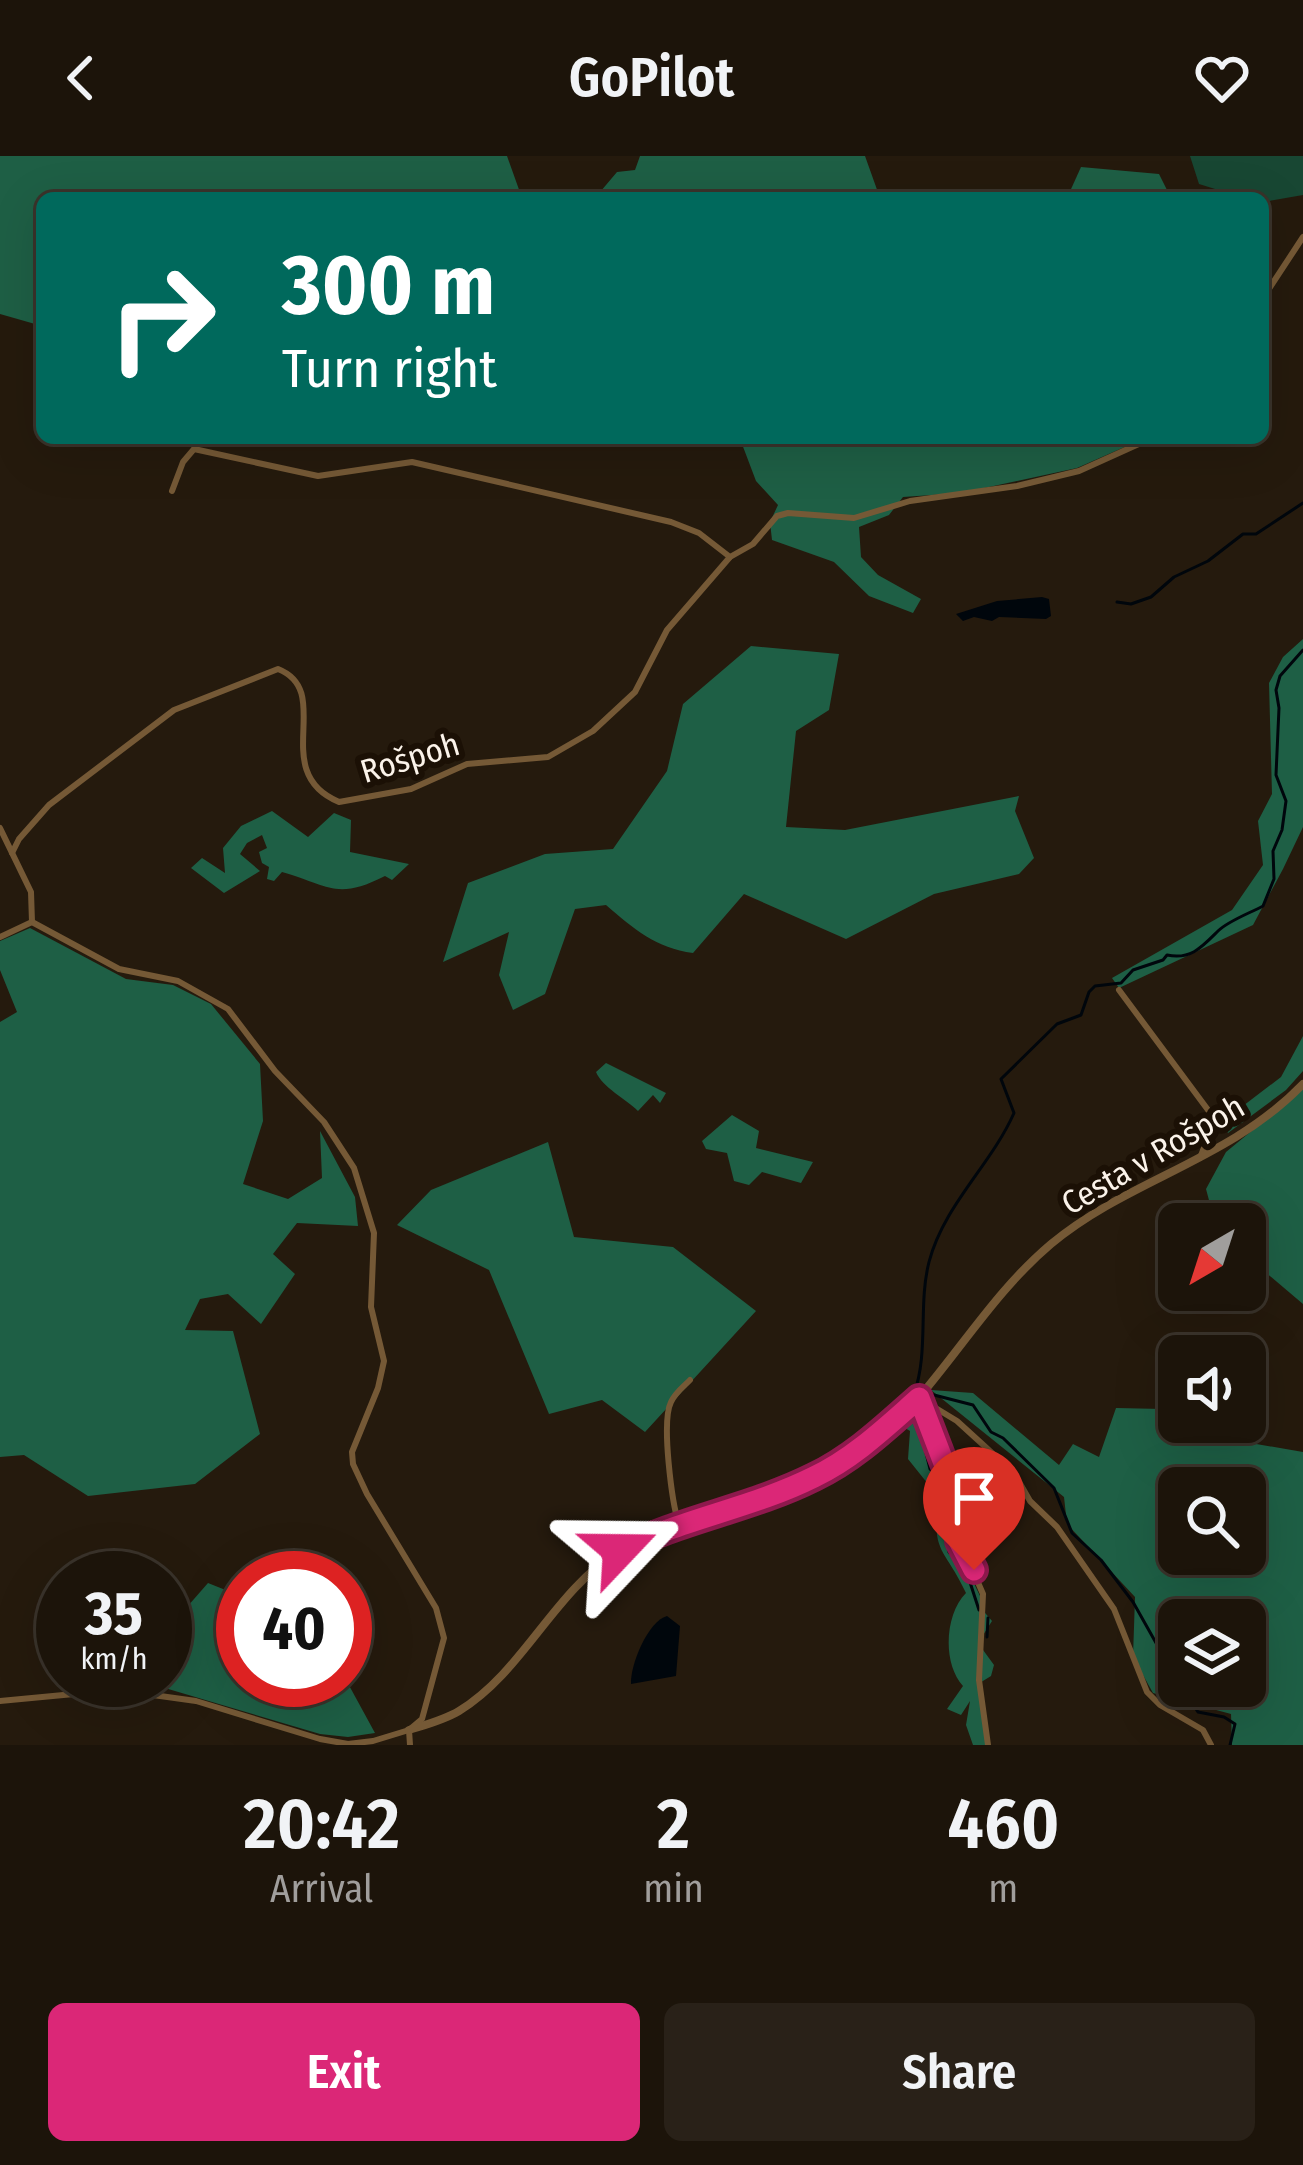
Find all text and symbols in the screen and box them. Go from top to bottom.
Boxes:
icon: back [48,45,114,111]
icon: heart [1189,45,1255,111]
text: GoPilot [569,46,734,110]
text: 300 m [282,235,495,336]
icon: right [84,240,240,396]
text: Turn right [282,337,497,401]
street label: Rošpoh [356,724,464,792]
street label: Cesta v Rošpoh [1054,1087,1252,1223]
north arrow [1158,1203,1266,1311]
map controls [1158,1203,1266,1707]
button: sound [1158,1335,1266,1443]
pin [923,1447,1025,1570]
icon: arrive [941,1465,1007,1531]
button: search [1158,1467,1266,1575]
position arrow [557,1487,683,1613]
speed limit sign: 40 [216,1551,372,1707]
text: 35 [85,1578,143,1650]
button: layers [1158,1599,1266,1707]
text: km/h [81,1641,147,1677]
text: 20:42 [243,1781,400,1867]
text: 2 [657,1781,690,1867]
text: 460 [947,1781,1060,1867]
text: Arrival [270,1866,373,1912]
text: min [643,1866,704,1912]
text: m [988,1866,1018,1912]
button: Exit [48,2003,640,2141]
button: Share [664,2003,1255,2141]

